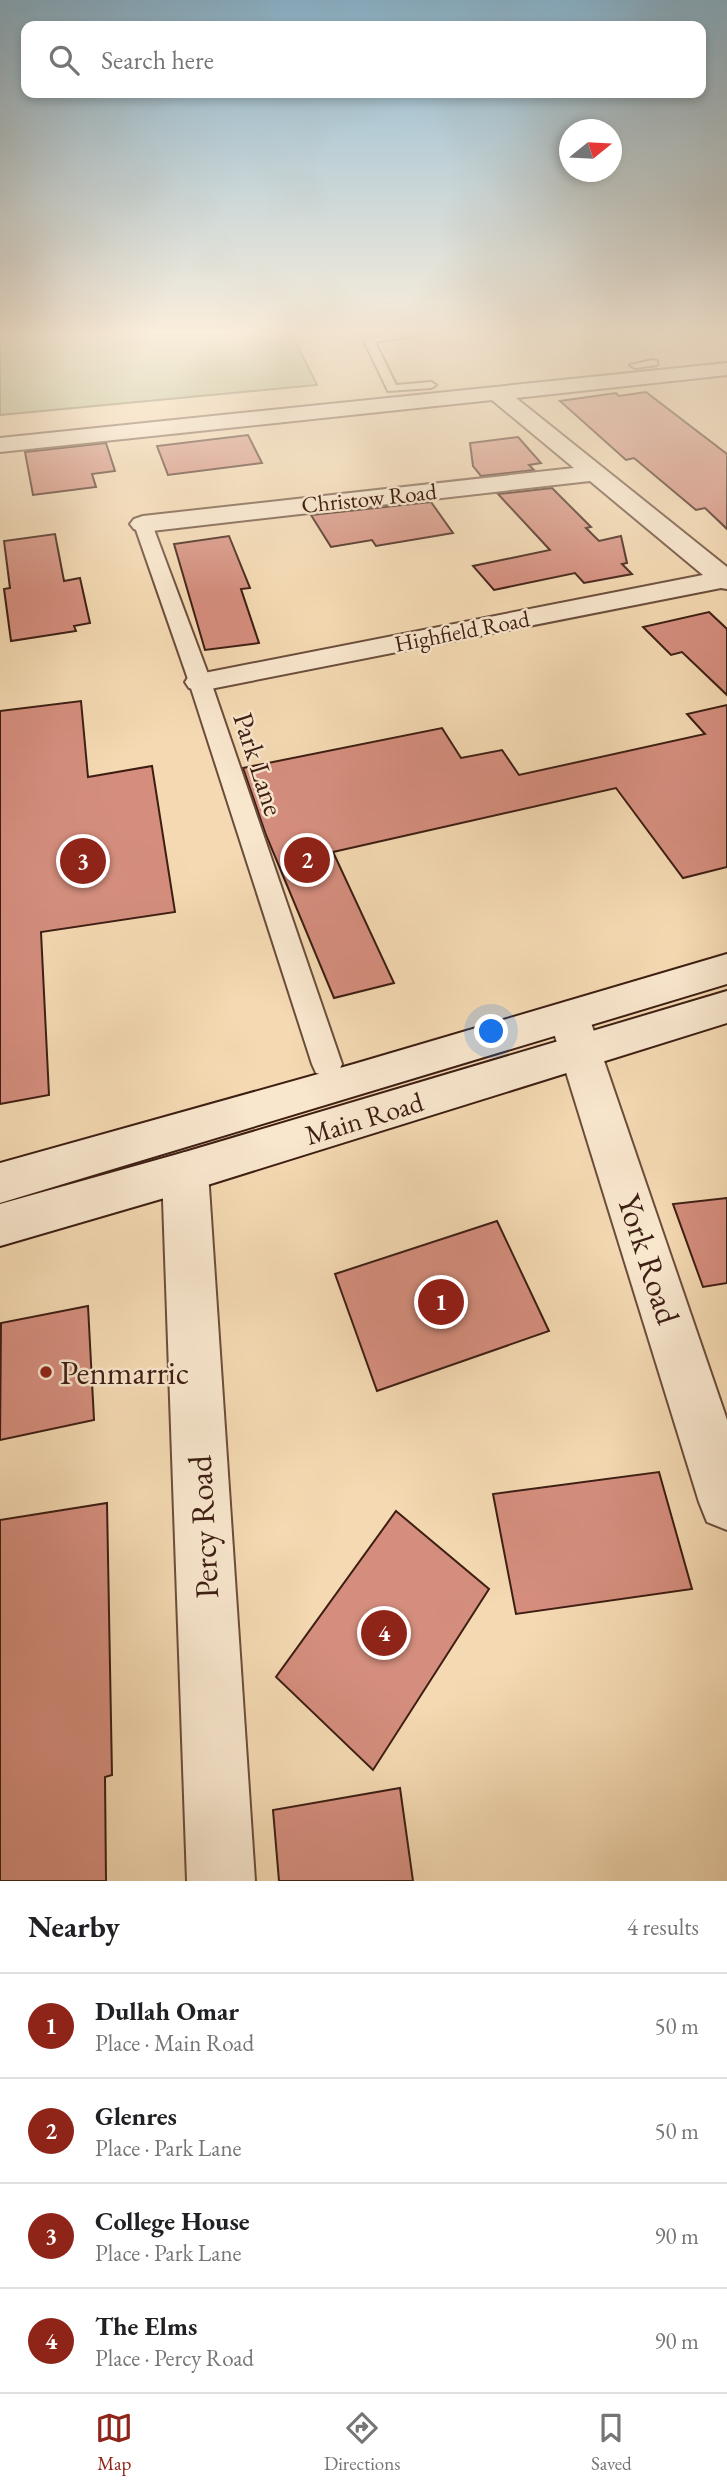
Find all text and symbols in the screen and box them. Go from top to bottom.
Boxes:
search box [21,21,706,98]
icon: search [45,41,83,79]
text: Search here [101,43,214,77]
north arrow [559,119,622,182]
street label: Christow Road [300,476,438,520]
street label: Highfield Road [392,603,532,659]
street label: Park Lane [225,708,293,820]
pin: 2 [284,834,330,886]
pin: 3 [60,835,106,887]
your location [474,1014,508,1048]
street label: Main Road [301,1083,428,1153]
street label: York Road [608,1189,690,1330]
pin: 1 [418,1276,464,1328]
place label: Penmarric [60,1351,189,1394]
marker: Penmarric [38,1364,54,1380]
street label: Percy Road [178,1454,228,1600]
pin: 4 [361,1607,407,1659]
text: Nearby [28,1907,120,1946]
text: 4 results [627,1912,699,1942]
text: Dullah Omar [95,1994,239,2028]
text: 1 [45,2011,57,2041]
text: 50 m [654,2011,699,2041]
text: Place · Main Road [95,2028,254,2058]
text: Glenres [95,2099,177,2133]
text: 2 [45,2116,57,2146]
text: 50 m [654,2116,699,2146]
text: Place · Park Lane [95,2133,242,2163]
text: College House [95,2204,250,2238]
text: 3 [45,2221,57,2251]
text: 90 m [654,2221,699,2251]
text: Place · Park Lane [95,2238,242,2268]
text: The Elms [95,2309,197,2343]
text: 4 [45,2326,57,2356]
text: 90 m [654,2326,699,2356]
text: Place · Percy Road [95,2343,254,2373]
tab: Map [95,2409,133,2476]
tab: Directions [324,2409,400,2476]
tab: Saved [591,2409,632,2476]

